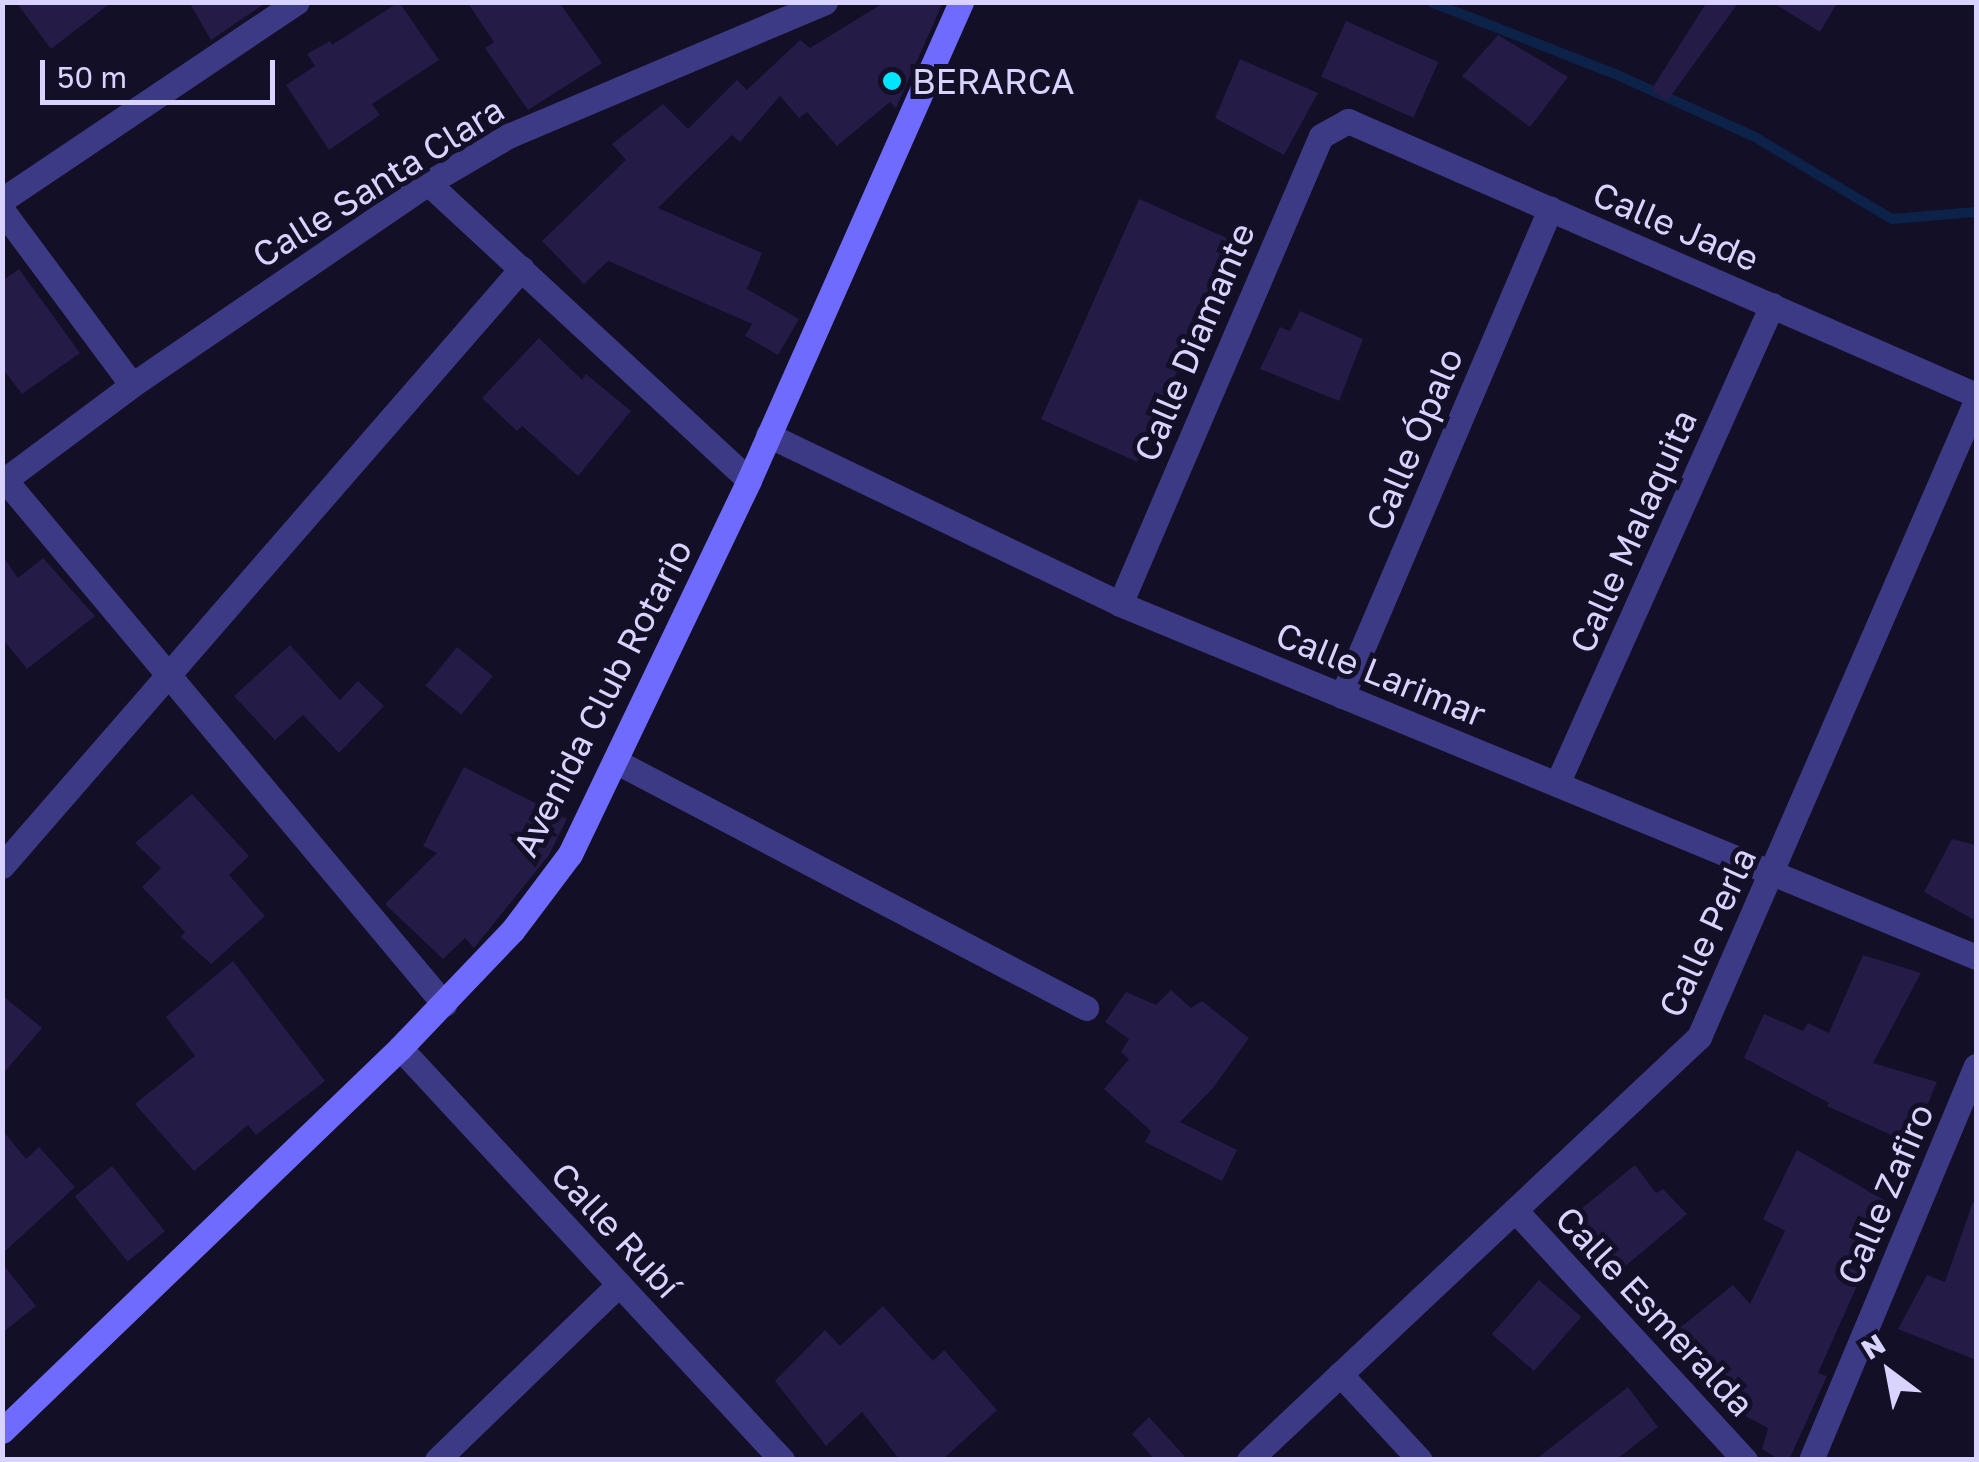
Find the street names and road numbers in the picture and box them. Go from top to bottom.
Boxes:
street label: Calle Santa Clara [245,88,511,276]
street label: Calle Jade [1587,172,1765,280]
street label: Calle Diamante [1125,217,1263,467]
street label: Calle Ópalo [1357,342,1471,536]
street label: Calle Malaquita [1561,403,1705,659]
street label: Avenida Club Rotario [504,532,700,864]
street label: Calle Larimar [1270,613,1492,735]
street label: Calle Perla [1649,841,1765,1023]
street label: Calle Zafiro [1828,1097,1942,1291]
street label: Calle Rubí [543,1154,689,1306]
street label: Calle Esmeralda [1547,1198,1763,1424]

